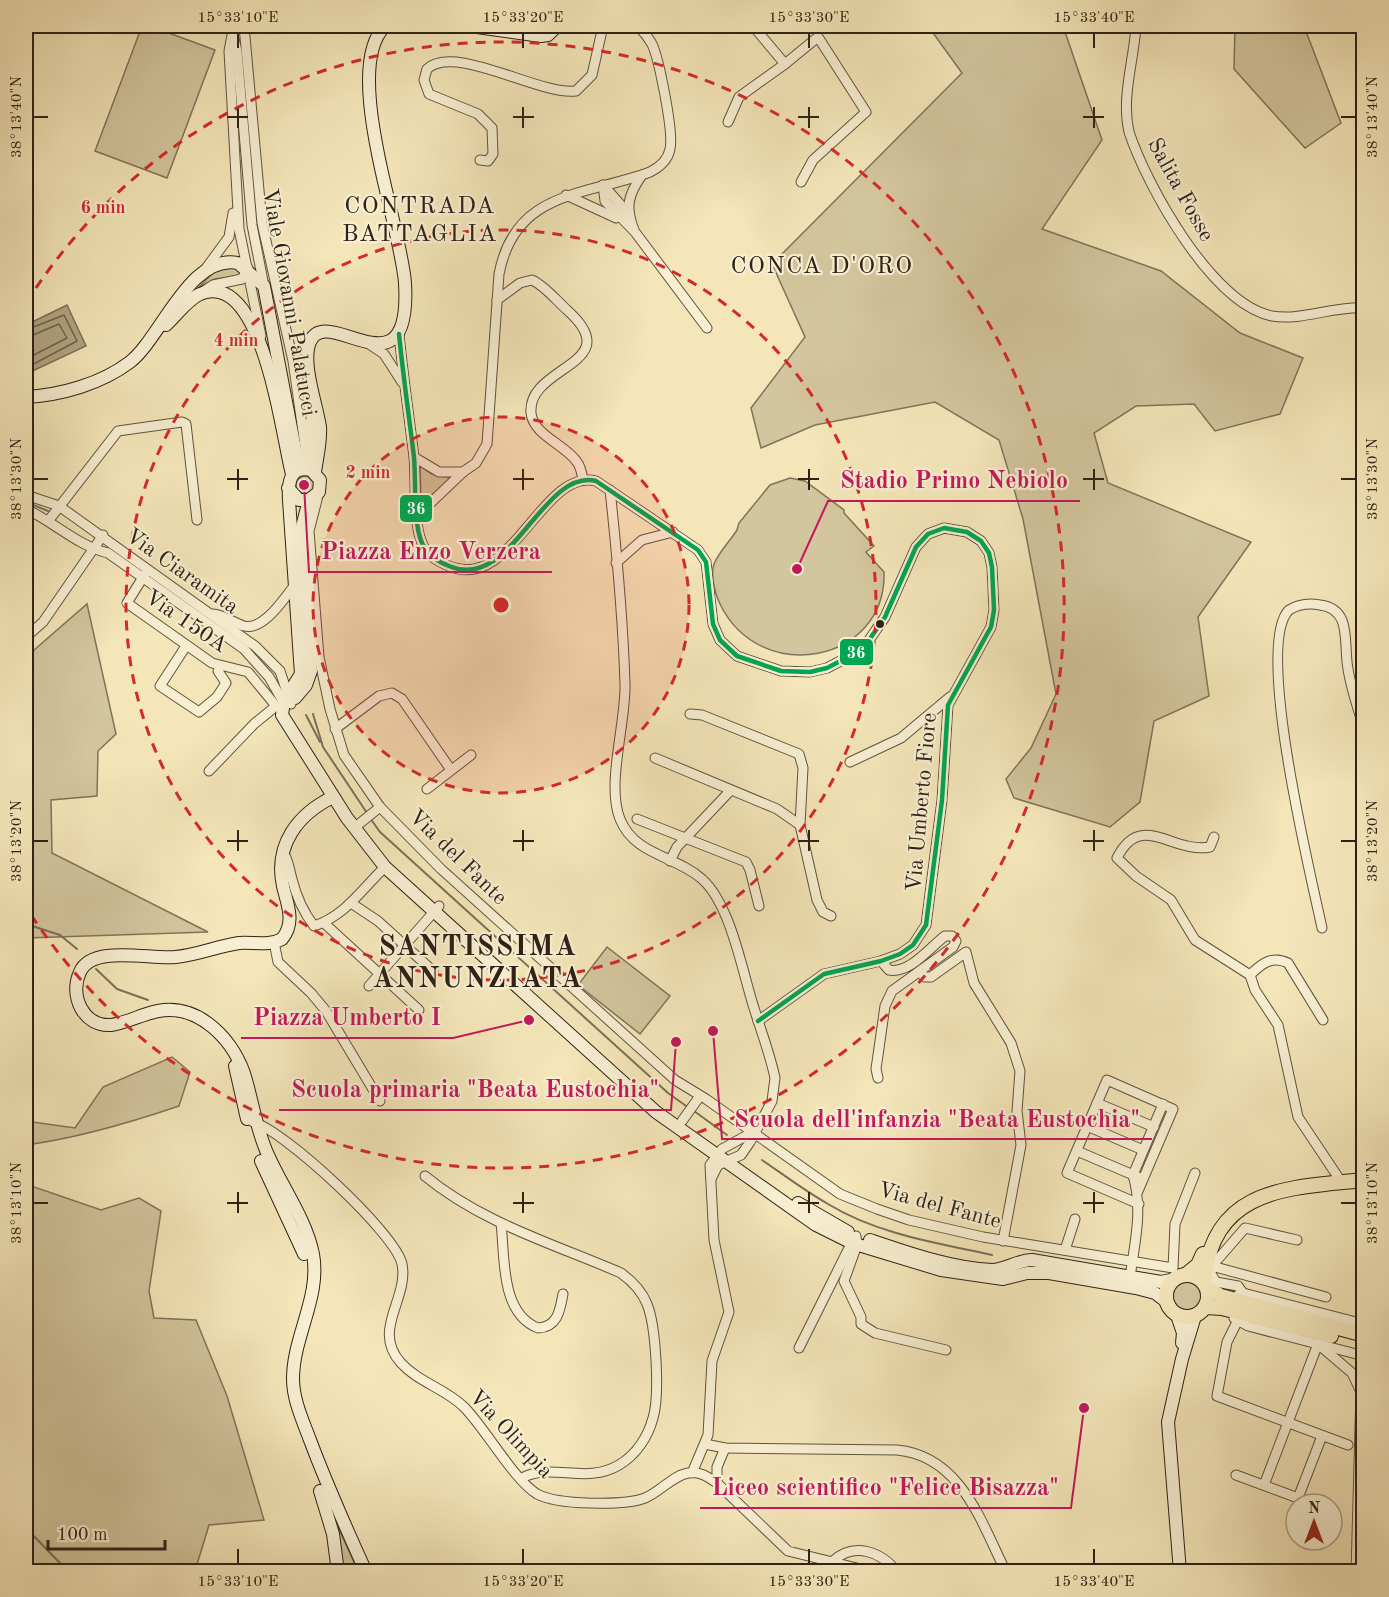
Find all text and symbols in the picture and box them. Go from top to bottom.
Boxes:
text: 15°33'10"E [198,11,278,26]
text: 15°33'20"E [483,11,563,26]
text: 15°33'30"E [769,11,849,26]
text: 15°33'40"E [1054,11,1134,26]
text: 38°13'40"N [10,76,25,158]
text: 38°13'40"N [1366,76,1381,158]
street label: Salita Fosse [1143,135,1218,245]
street label: Viale Giovanni Palatucci [258,187,320,418]
district label: CONTRADA BATTAGLIA [342,195,498,247]
text: 6 min [80,199,126,217]
district label: CONCA D'ORO [730,255,914,279]
text: 4 min [213,332,259,350]
text: 38°13'30"N [10,438,25,520]
text: 38°13'30"N [1366,438,1381,520]
callout: Stadio Primo Nebiolo [828,459,1080,501]
text: 2 min [345,464,391,482]
text: Stadio Primo Nebiolo [840,470,1068,494]
line badge: 36 [399,494,433,523]
text: 36 [407,502,425,518]
street label: Via Ciaramita [121,525,242,619]
callout: Piazza Enzo Verzera [309,530,552,572]
text: Piazza Enzo Verzera [321,541,541,565]
street label: Via 150A [141,586,231,657]
centre of rings [491,595,511,615]
unlabelled marker [874,618,886,630]
line badge: 36 [839,638,874,666]
text: 36 [847,646,865,662]
street label: Via Umberto Fiore [903,712,941,893]
text: 38°13'20"N [10,800,25,882]
text: 38°13'20"N [1366,800,1381,882]
street label: Via del Fante [404,806,511,909]
district label: SANTISSIMA ANNUNZIATA [373,934,583,994]
callout: Piazza Umberto I [241,996,453,1038]
text: Piazza Umberto I [253,1007,441,1031]
callout: Scuola primaria "Beata Eustochia" [279,1068,671,1110]
text: Scuola primaria "Beata Eustochia" [291,1079,659,1103]
callout: Scuola dell'infanzia "Beata Eustochia" [722,1097,1152,1139]
text: Scuola dell'infanzia "Beata Eustochia" [734,1109,1140,1133]
text: 38°13'10"N [10,1162,25,1244]
text: 38°13'10"N [1366,1162,1381,1244]
street label: Via del Fante [875,1179,1004,1233]
street label: Via Olimpia [464,1386,557,1483]
callout: Liceo scientifico "Felice Bisazza" [700,1466,1071,1508]
text: Liceo scientifico "Felice Bisazza" [711,1477,1059,1501]
north arrow [1284,1492,1344,1552]
text: N [1308,1501,1321,1517]
scale bar [48,1513,165,1551]
text: 100 m [57,1526,108,1544]
text: 15°33'10"E [198,1575,278,1590]
text: 15°33'20"E [483,1575,563,1590]
text: 15°33'30"E [769,1575,849,1590]
text: 15°33'40"E [1054,1575,1134,1590]

